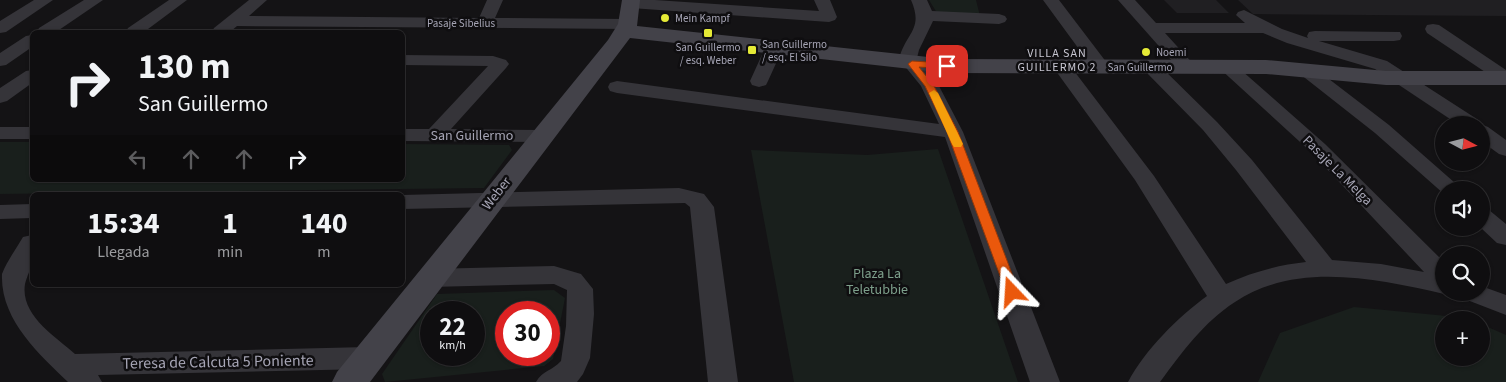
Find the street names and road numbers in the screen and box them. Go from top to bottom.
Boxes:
street label: Pasaje Sibelius [427,16,495,31]
street label: San Guillermo [1107,60,1173,75]
street label: San Guillermo [431,126,513,146]
street label: Pasaje La Melga [1298,131,1377,210]
street label: Weber [477,173,516,215]
street label: Teresa de Calcuta 5 Poniente [122,349,314,375]

